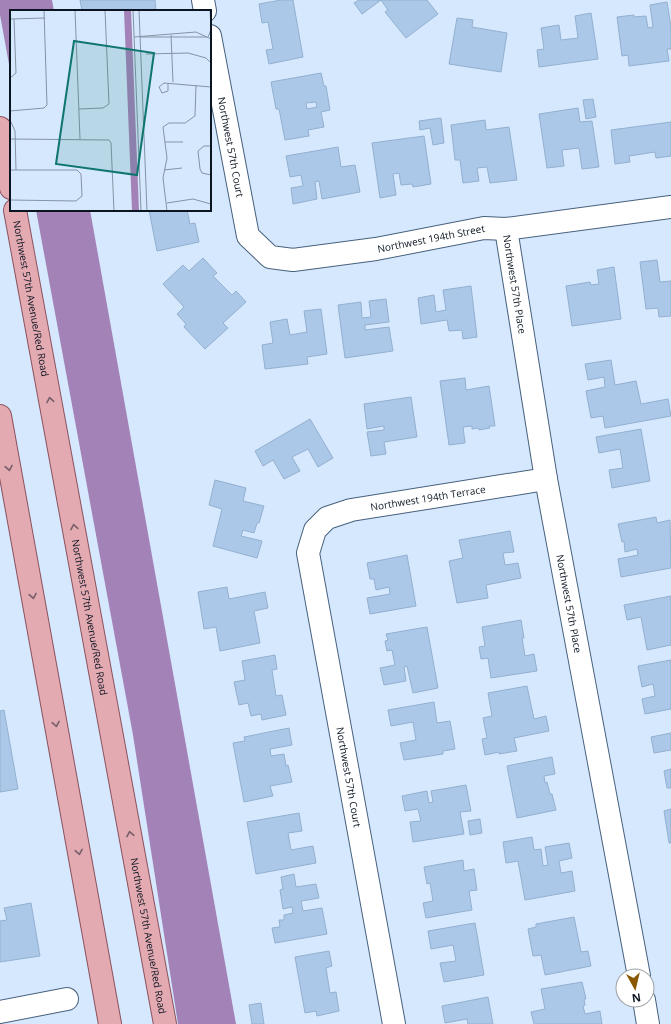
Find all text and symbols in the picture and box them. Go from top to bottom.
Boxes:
inset map [10,10,211,211]
street label: Northwest 57th Court [215,96,248,199]
street label: Northwest 57th Avenue/Red Road [10,219,53,378]
street label: Northwest 194th Street [376,221,486,256]
street label: Northwest 57th Place [500,234,530,335]
one-way arrow [46,396,55,403]
one-way arrow [5,465,13,471]
street label: Northwest 194th Terrace [369,482,487,514]
one-way arrow [70,524,78,530]
street label: Northwest 57th Avenue/Red Road [69,538,111,696]
street label: Northwest 57th Place [553,553,585,654]
one-way arrow [28,593,36,599]
one-way arrow [51,721,59,727]
street label: Northwest 57th Court [333,726,365,829]
one-way arrow [127,831,135,837]
one-way arrow [74,849,83,855]
street label: Northwest 57th Avenue/Red Road [128,857,170,1015]
north arrow [615,968,655,1008]
text: N [631,990,642,1006]

